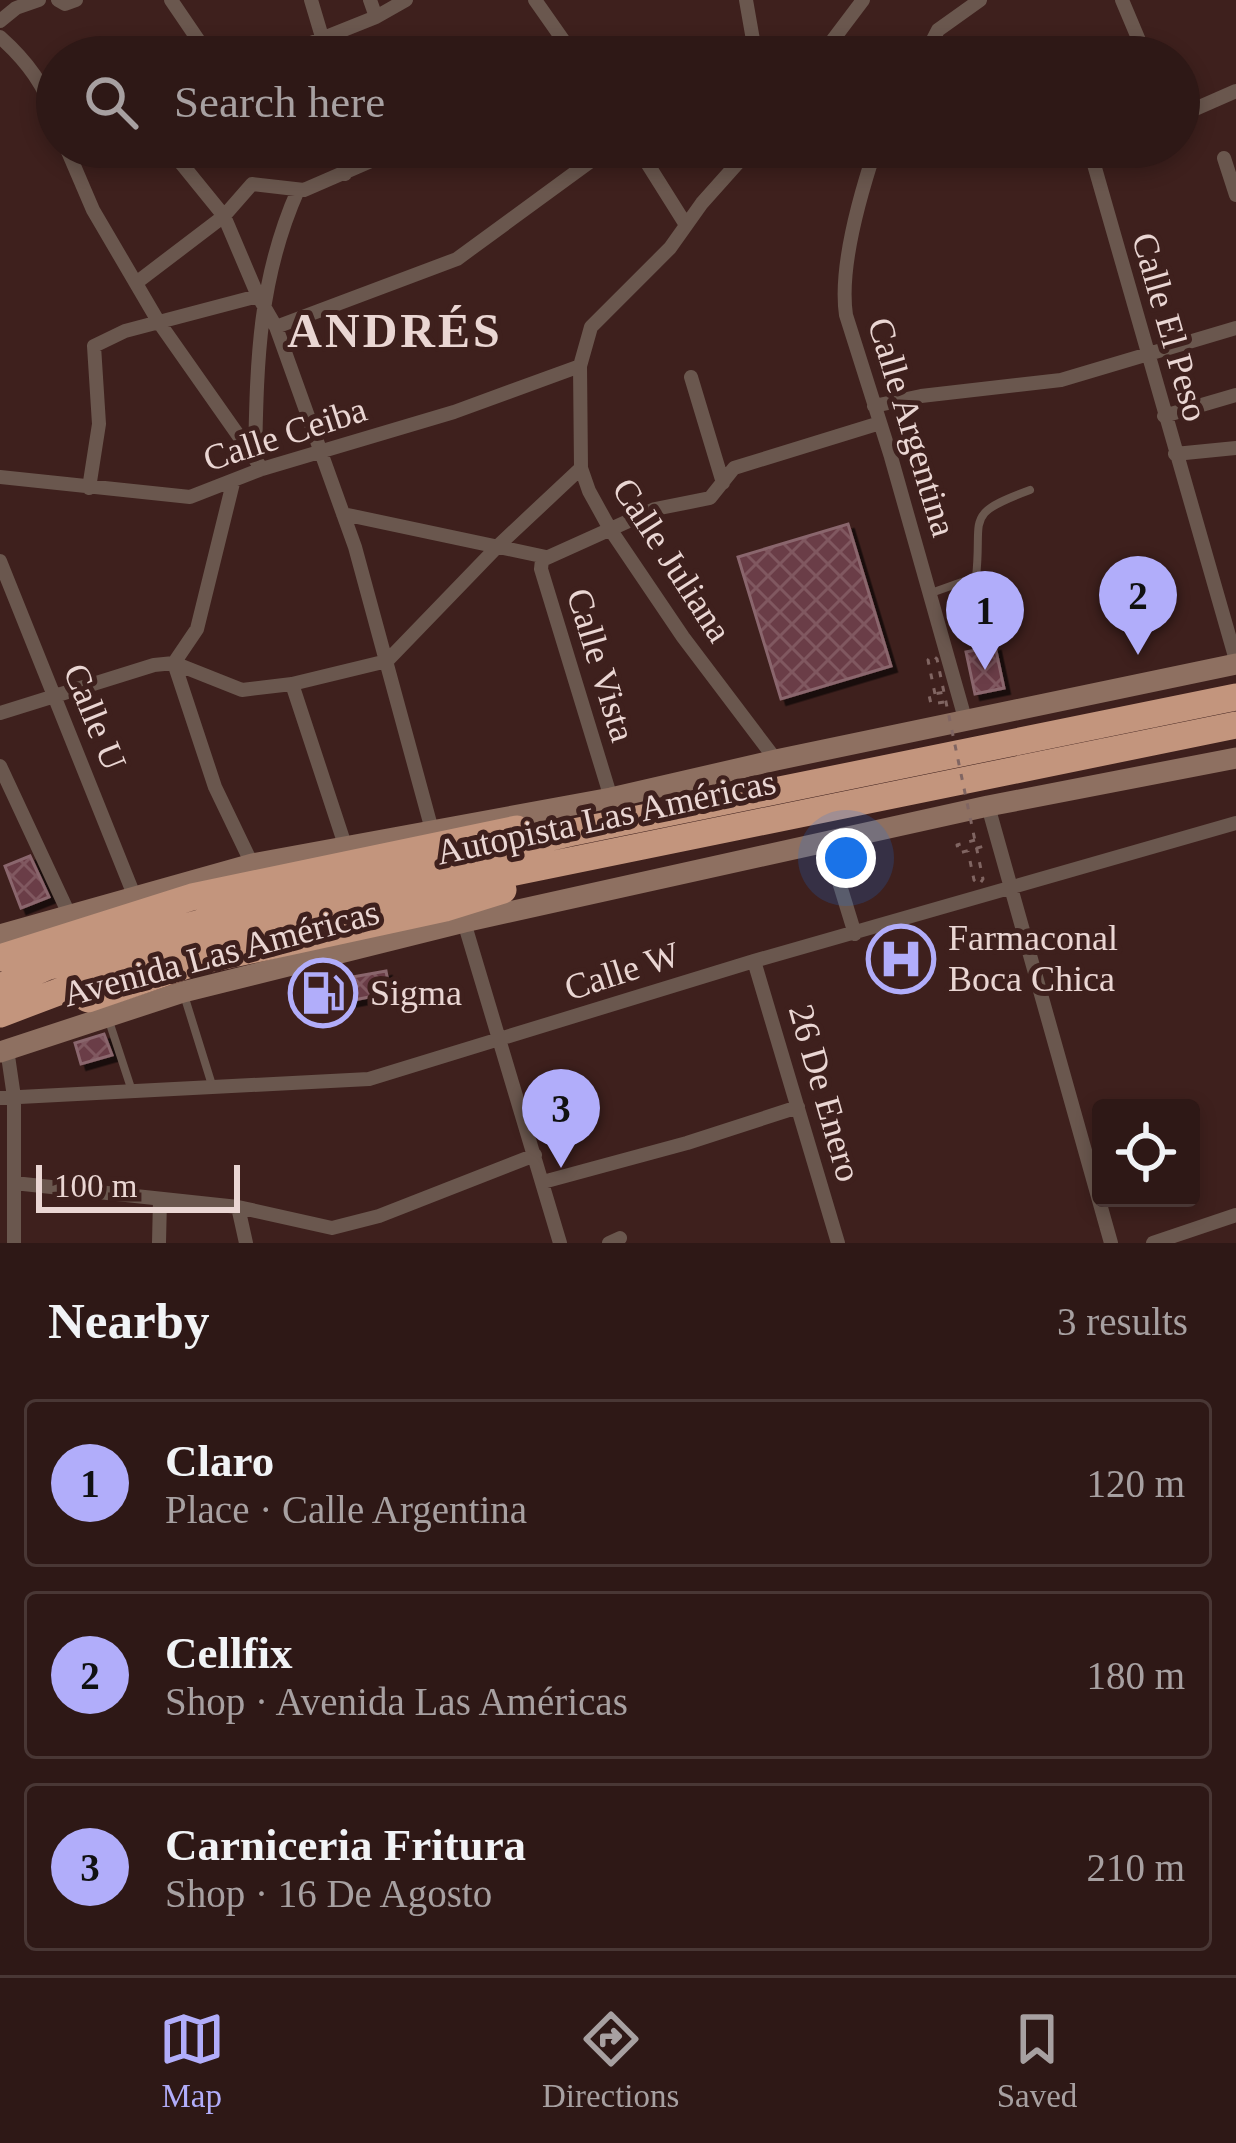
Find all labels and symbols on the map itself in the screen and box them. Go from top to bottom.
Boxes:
street label: Calle El Peso [1124,228,1216,426]
district label: ANDRÉS [287,304,503,357]
street label: Calle Argentina [860,313,964,541]
street label: Calle Ceiba [198,389,372,479]
street label: Calle Juliana [604,471,740,649]
pin: 2 [1099,556,1177,655]
pin: 1 [946,571,1024,670]
street label: Calle Vista [559,584,643,746]
street label: Calle U [56,658,134,776]
street label: Autopista Las Américas [433,761,779,873]
your location [816,828,876,888]
street label: Avenida Las Américas [59,892,383,1014]
place label: Farmaconal Boca Chica [948,918,1118,999]
hospital icon: Farmaconal Boca Chica [866,924,936,994]
street label: Calle W [560,934,684,1008]
fuel station icon: Sigma [288,958,358,1028]
place label: Sigma [370,973,462,1013]
street label: 26 De Enero [781,1000,869,1186]
pin: 3 [522,1069,600,1168]
scale bar [36,1159,240,1212]

